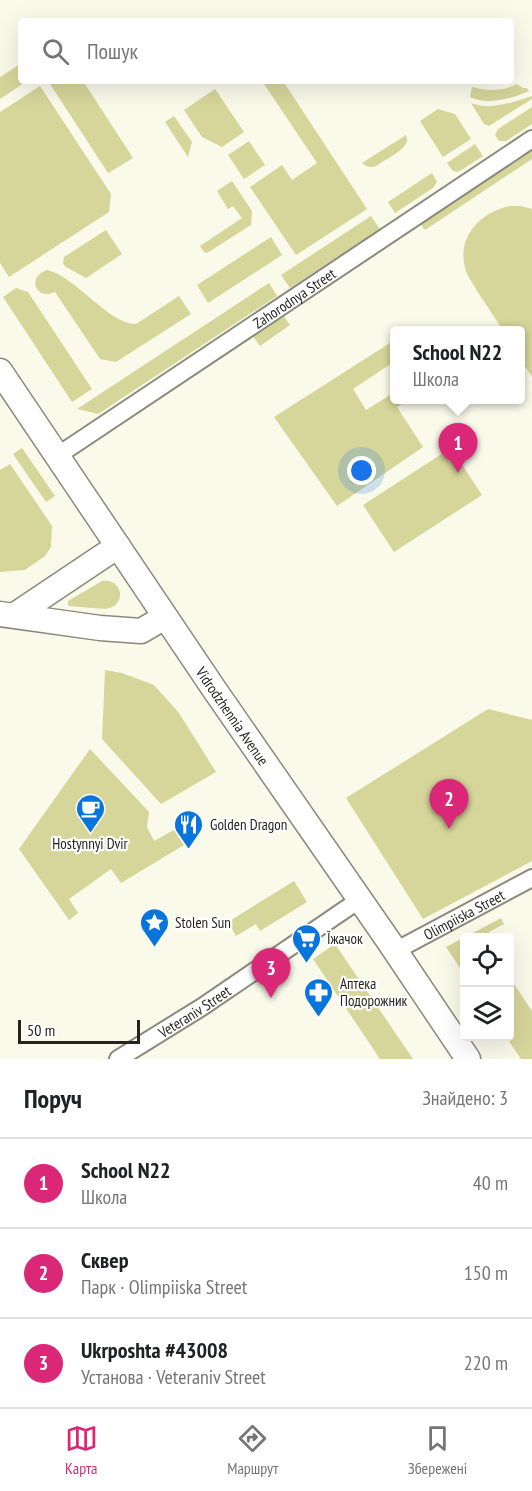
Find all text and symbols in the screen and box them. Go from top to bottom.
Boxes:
search box [18,18,514,84]
icon: search [39,35,72,68]
text: Пошук [87,37,138,65]
street label: Zahorodnya Street [249,263,339,332]
popup [390,326,525,404]
text: School N22 [413,338,502,366]
text: Школа [413,366,459,392]
pin: 1 [438,424,478,473]
your location [347,456,376,485]
street label: Vidrodzhennia Avenue [192,662,273,769]
pin: 2 [430,780,468,829]
cafe icon: Hostynnyi Dvir [74,792,106,834]
restaurant icon: Golden Dragon [173,808,205,850]
place label: Golden Dragon [210,815,287,834]
place label: Hostynnyi Dvir [52,834,129,853]
street label: Olimpiiska Street [420,885,508,944]
place icon: Stolen Sun [138,906,170,948]
place label: Stolen Sun [175,913,231,932]
supermarket icon: Їжачок [290,922,322,964]
place label: Їжачок [327,929,363,948]
map controls [460,933,514,1041]
button: locate [460,933,514,987]
pin: 3 [252,948,290,998]
place label: Аптека Подорожник [340,974,408,1010]
pharmacy icon: Аптека Подорожник [303,976,335,1018]
street label: Veteraniv Street [154,981,234,1042]
button: layers [460,987,514,1041]
scale bar [18,1017,140,1044]
text: 50 m [27,1020,55,1040]
text: Поруч [24,1082,82,1115]
text: Знайдено: 3 [422,1085,508,1111]
text: School N22 [81,1156,171,1184]
text: 1 [39,1170,48,1196]
text: 40 m [473,1170,508,1196]
text: Школа [81,1184,127,1210]
text: Сквер [81,1246,129,1274]
text: 2 [39,1260,48,1286]
text: 150 m [464,1260,508,1286]
text: Парк · Olimpiiska Street [81,1274,247,1300]
text: Ukrposhta #43008 [81,1336,228,1364]
text: 3 [39,1350,48,1376]
text: 220 m [464,1350,508,1376]
text: Установа · Veteraniv Street [81,1364,266,1390]
tab: Карта [65,1422,98,1478]
tab: Маршрут [227,1422,278,1478]
tab: Збережені [408,1422,467,1478]

